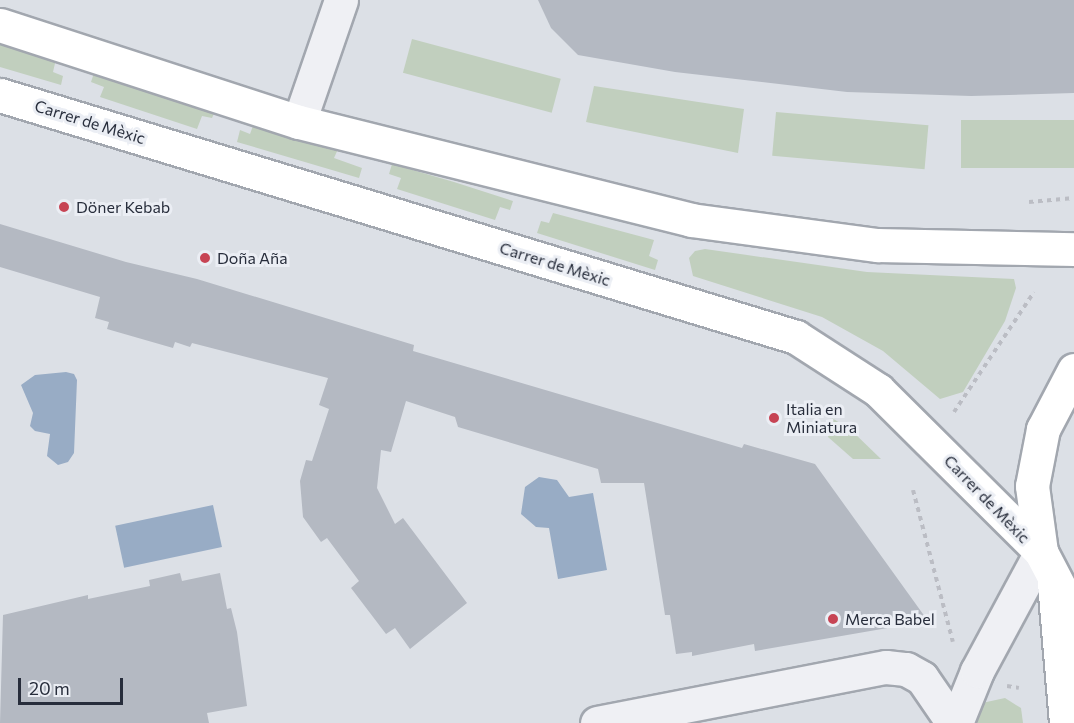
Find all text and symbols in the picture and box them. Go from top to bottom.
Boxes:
street label: Carrer de Mèxic [32,96,148,148]
place label: Döner Kebab [76,197,170,217]
marker: Döner Kebab [57,200,71,214]
street label: Carrer de Mèxic [497,238,613,290]
place label: Doña Aña [217,248,288,268]
marker: Doña Aña [198,251,212,265]
place label: Italia en Miniatura [786,399,857,437]
marker: Italia en Miniatura [767,411,781,425]
street label: Carrer de Mèxic [940,451,1034,547]
place label: Merca Babel [845,609,935,629]
marker: Merca Babel [826,612,840,626]
scale bar [21,666,126,704]
text: 20 m [29,677,70,699]

